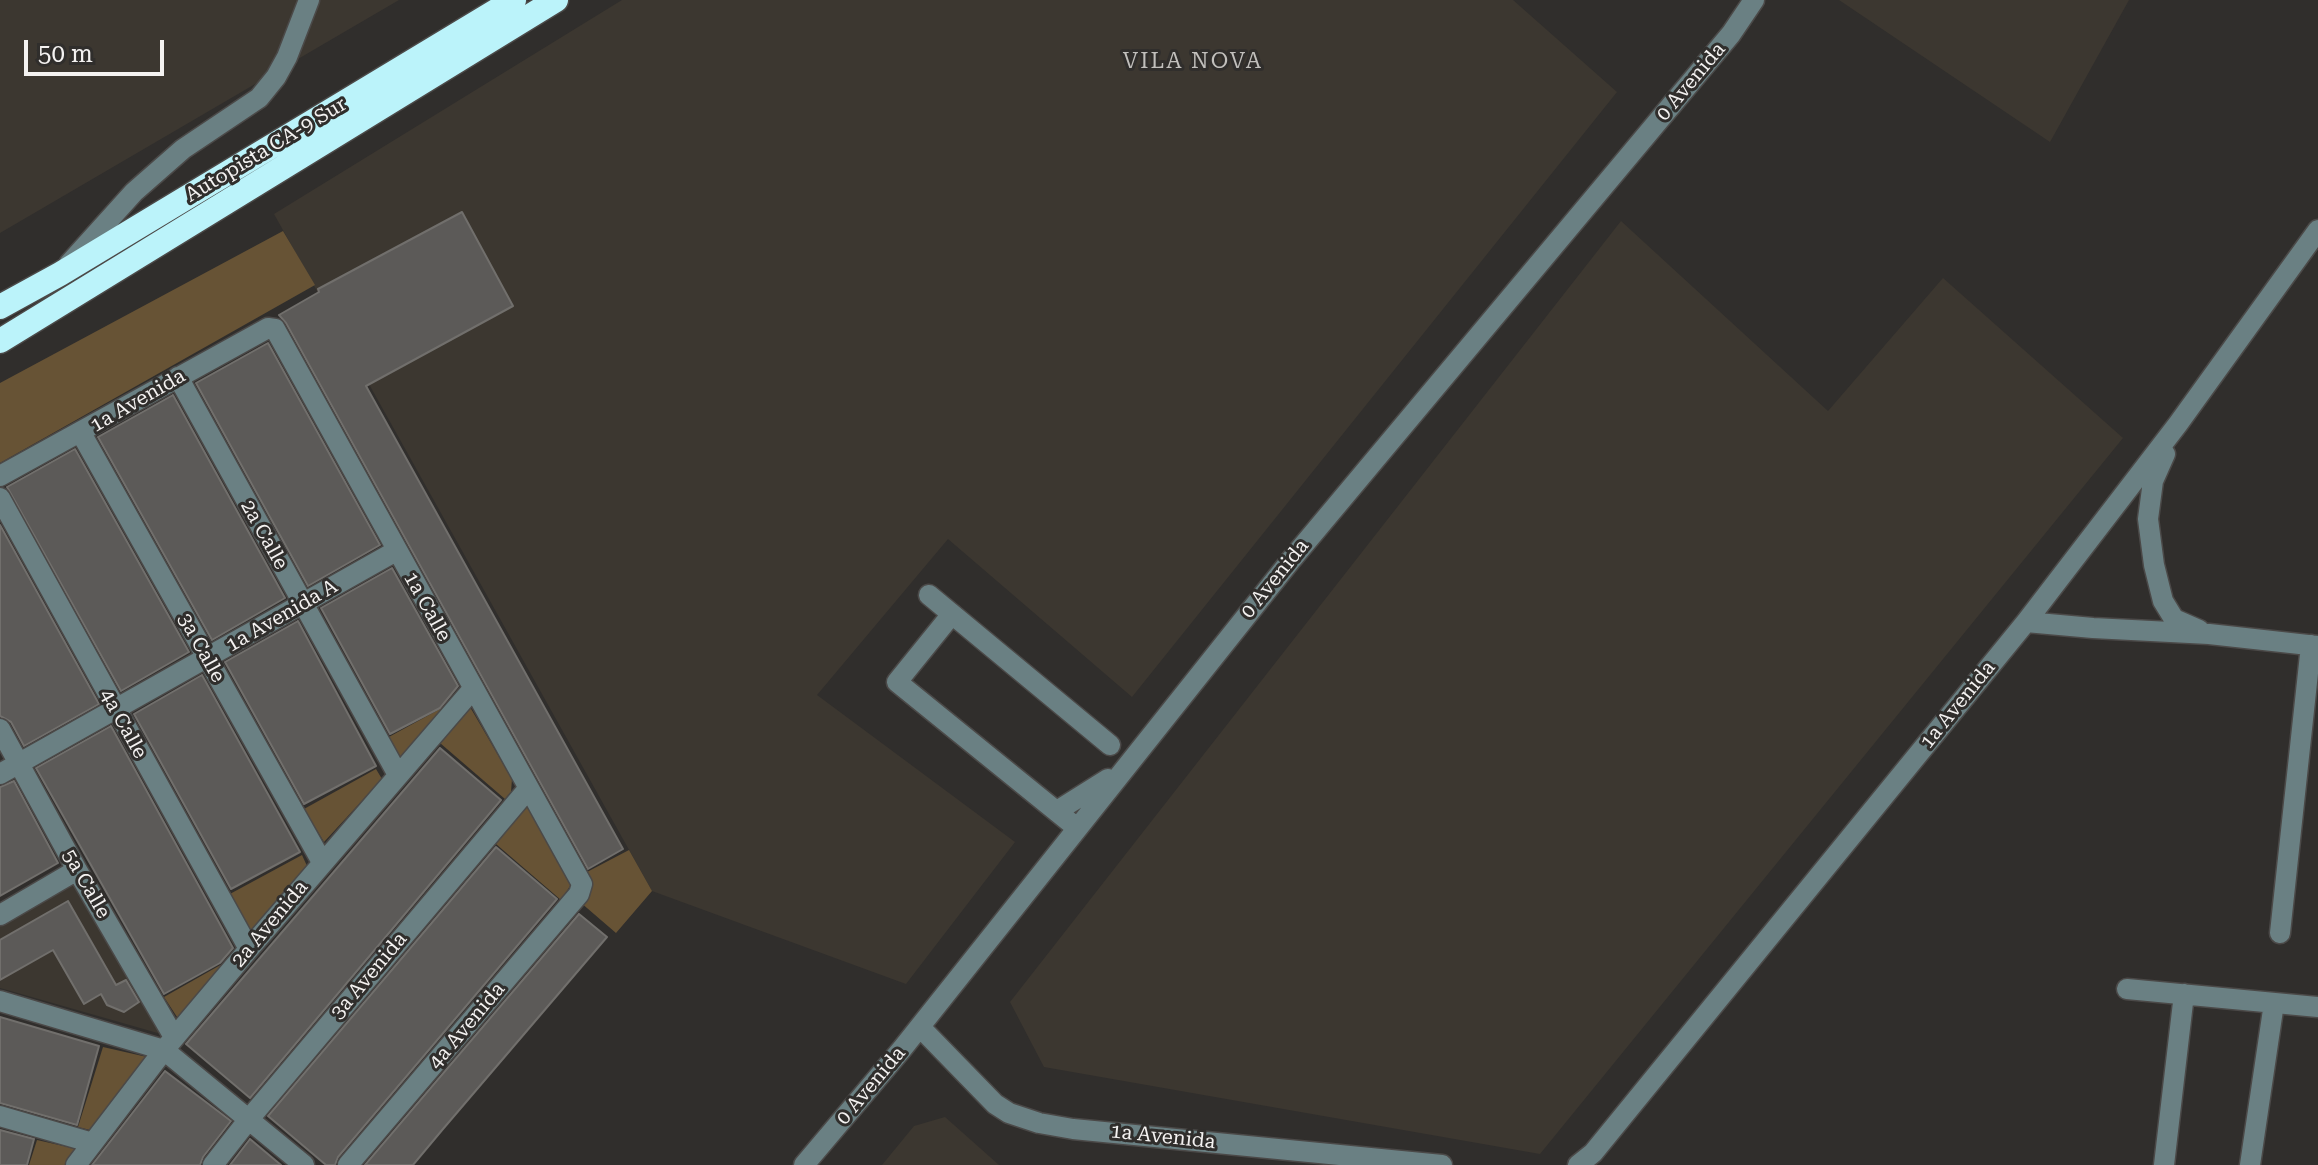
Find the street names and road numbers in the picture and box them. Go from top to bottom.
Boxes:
street label: 0 Avenida [1651,38,1731,126]
street label: Autopista CA-9 Sur [181,92,351,208]
street label: 1a Avenida [86,364,190,438]
street label: 2a Calle [235,496,293,574]
street label: 0 Avenida [1236,535,1314,623]
street label: 1a Calle [398,568,456,646]
street label: 1a Avenida A [222,574,342,658]
street label: 3a Calle [172,609,230,687]
street label: 1a Avenida [1915,656,2001,754]
street label: 4a Calle [94,685,152,763]
street label: 5a Calle [57,845,115,923]
street label: 2a Avenida [227,876,313,972]
street label: 3a Avenida [326,928,412,1024]
street label: 4a Avenida [424,978,510,1074]
street label: 0 Avenida [831,1042,911,1130]
street label: 1a Avenida [1109,1120,1217,1154]

